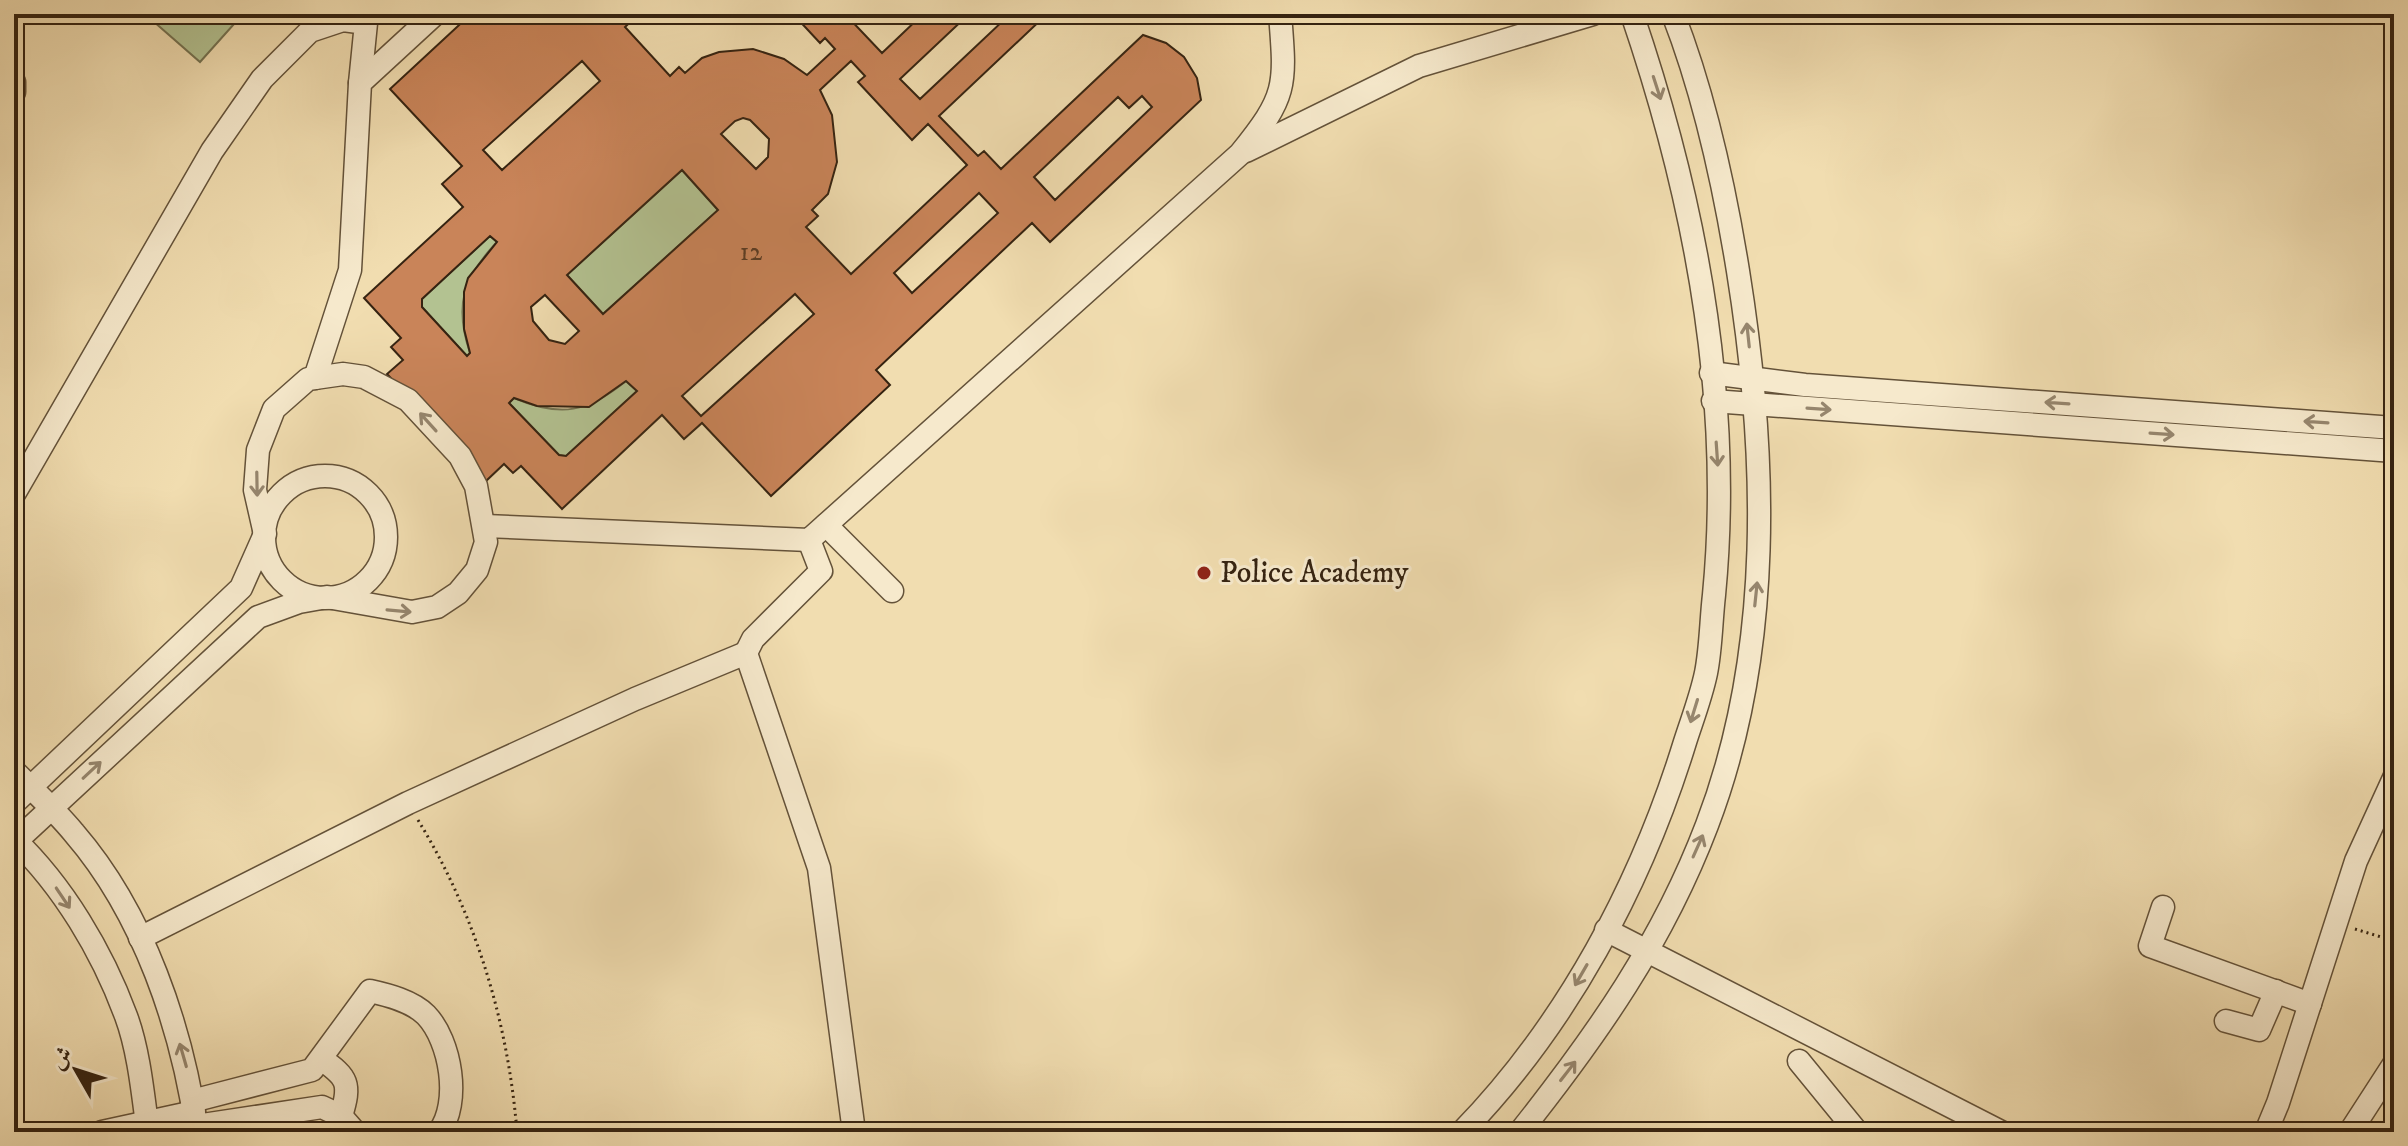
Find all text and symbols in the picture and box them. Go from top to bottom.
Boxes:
one-way arrow [1651,75,1665,100]
house number: 12 [740,236,762,269]
one-way arrow [1740,322,1755,349]
one-way arrow [2044,395,2071,410]
one-way arrow [1805,402,1832,417]
one-way arrow [419,412,438,432]
one-way arrow [2303,414,2330,429]
one-way arrow [2148,427,2175,442]
one-way arrow [1709,440,1724,467]
one-way arrow [249,471,264,497]
place label: Police Academy [1220,555,1409,592]
marker: Police Academy [1195,564,1213,582]
one-way arrow [1749,581,1764,608]
one-way arrow [385,603,412,618]
one-way arrow [1686,698,1701,724]
one-way arrow [81,762,101,780]
one-way arrow [1691,835,1706,859]
one-way arrow [55,887,71,909]
one-way arrow [1572,963,1588,986]
north arrow [36,1030,116,1110]
text: ش [44,1041,79,1075]
one-way arrow [174,1043,189,1069]
one-way arrow [1560,1061,1577,1082]

